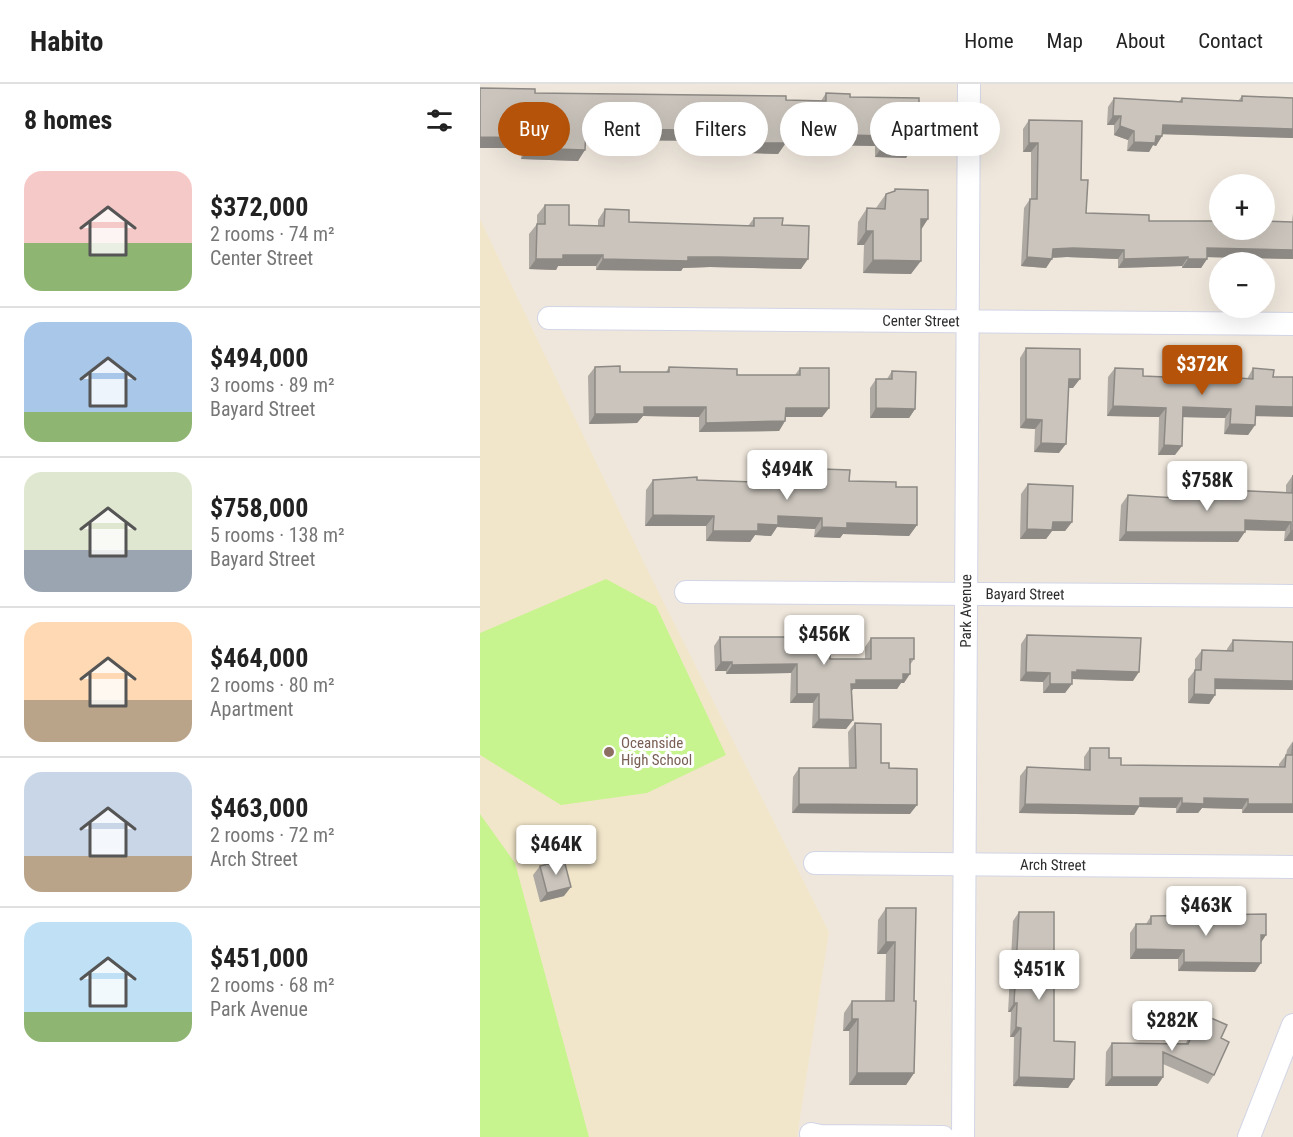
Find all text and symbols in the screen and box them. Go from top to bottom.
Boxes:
text: Habito [30,25,103,58]
text: Home [964,29,1014,53]
text: Map [1047,29,1083,53]
text: About [1116,29,1165,53]
text: Contact [1198,29,1263,53]
chip: Buy [498,102,570,156]
chip: Rent [582,102,662,156]
chip: Filters [674,102,768,156]
chip: New [780,102,858,156]
chip: Apartment [870,102,1000,156]
icon: filters [423,104,456,137]
text: 8 homes [24,105,112,135]
map controls [1209,174,1275,318]
button: + [1209,174,1275,240]
text: $372,000 [210,192,308,222]
icon: home [72,195,144,267]
text: 2 rooms · 74 m² [210,222,335,246]
text: Center Street [210,246,313,270]
button: − [1209,252,1275,318]
street label: Center Street [882,312,960,330]
text: $494,000 [210,343,308,373]
pin: $372K [1160,345,1244,396]
icon: home [72,346,144,418]
text: $372K [1176,352,1228,376]
text: 3 rooms · 89 m² [210,373,335,397]
text: Bayard Street [210,397,315,421]
pin: $494K [745,450,829,501]
text: $494K [761,457,813,481]
pin: $758K [1165,461,1249,512]
text: $758K [1181,468,1233,492]
text: $758,000 [210,493,308,523]
icon: home [72,496,144,568]
text: 5 rooms · 138 m² [210,523,345,547]
text: Bayard Street [210,547,315,571]
street label: Park Avenue [957,574,975,648]
street label: Bayard Street [985,585,1065,603]
pin: $456K [782,615,866,666]
text: $456K [798,622,850,646]
text: $464,000 [210,643,308,673]
icon: home [72,646,144,718]
text: 2 rooms · 80 m² [210,673,335,697]
text: Apartment [210,697,294,721]
place label: Oceanside High School [621,734,692,769]
marker: Oceanside High School [602,745,616,759]
text: $463,000 [210,793,308,823]
icon: home [72,796,144,868]
text: 2 rooms · 72 m² [210,823,335,847]
pin: $464K [514,825,598,876]
text: $464K [530,832,582,856]
text: Arch Street [210,847,298,871]
street label: Arch Street [1020,856,1086,874]
pin: $463K [1164,886,1248,937]
text: $463K [1180,893,1232,917]
text: $451,000 [210,943,308,973]
icon: home [72,946,144,1018]
pin: $451K [997,950,1081,1001]
text: $451K [1013,957,1065,981]
text: 2 rooms · 68 m² [210,973,335,997]
text: Park Avenue [210,997,308,1021]
pin: $282K [1130,1001,1214,1052]
text: $282K [1146,1008,1198,1032]

